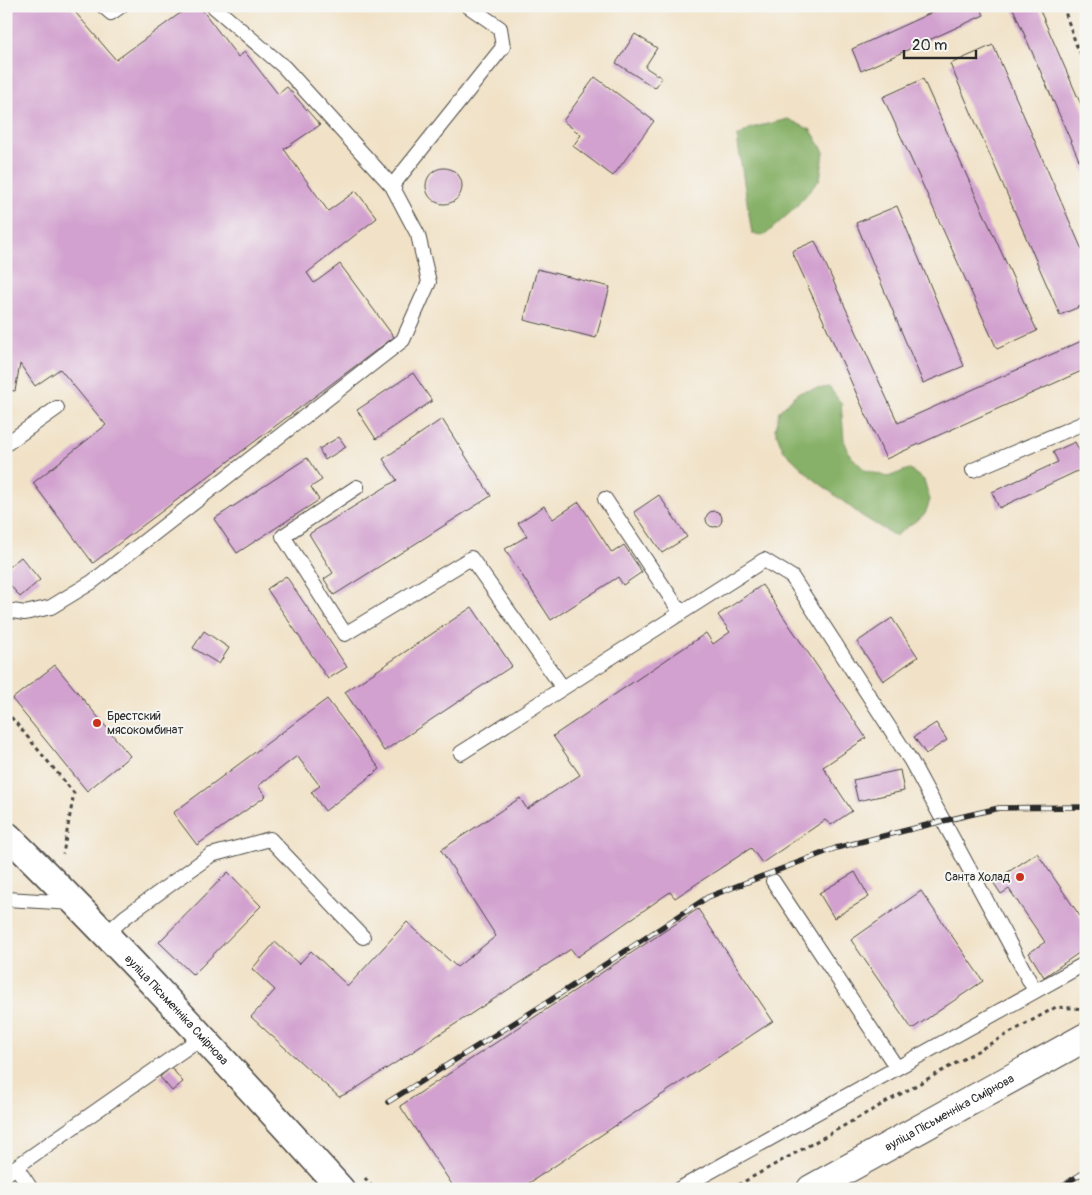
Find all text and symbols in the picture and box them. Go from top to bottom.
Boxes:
scale bar [904,28,977,60]
text: 20 m [912,36,947,55]
place label: Брестский мясокомбинат [107,709,183,738]
marker: Брестский мясокомбинат [91,717,103,729]
place label: Санта Холад [945,870,1011,885]
marker: Санта Холад [1014,871,1026,883]
street label: вуліца Пісьменніка Смірнова [121,951,232,1068]
street label: вуліца Пісьменніка Смірнова [882,1071,1017,1154]

